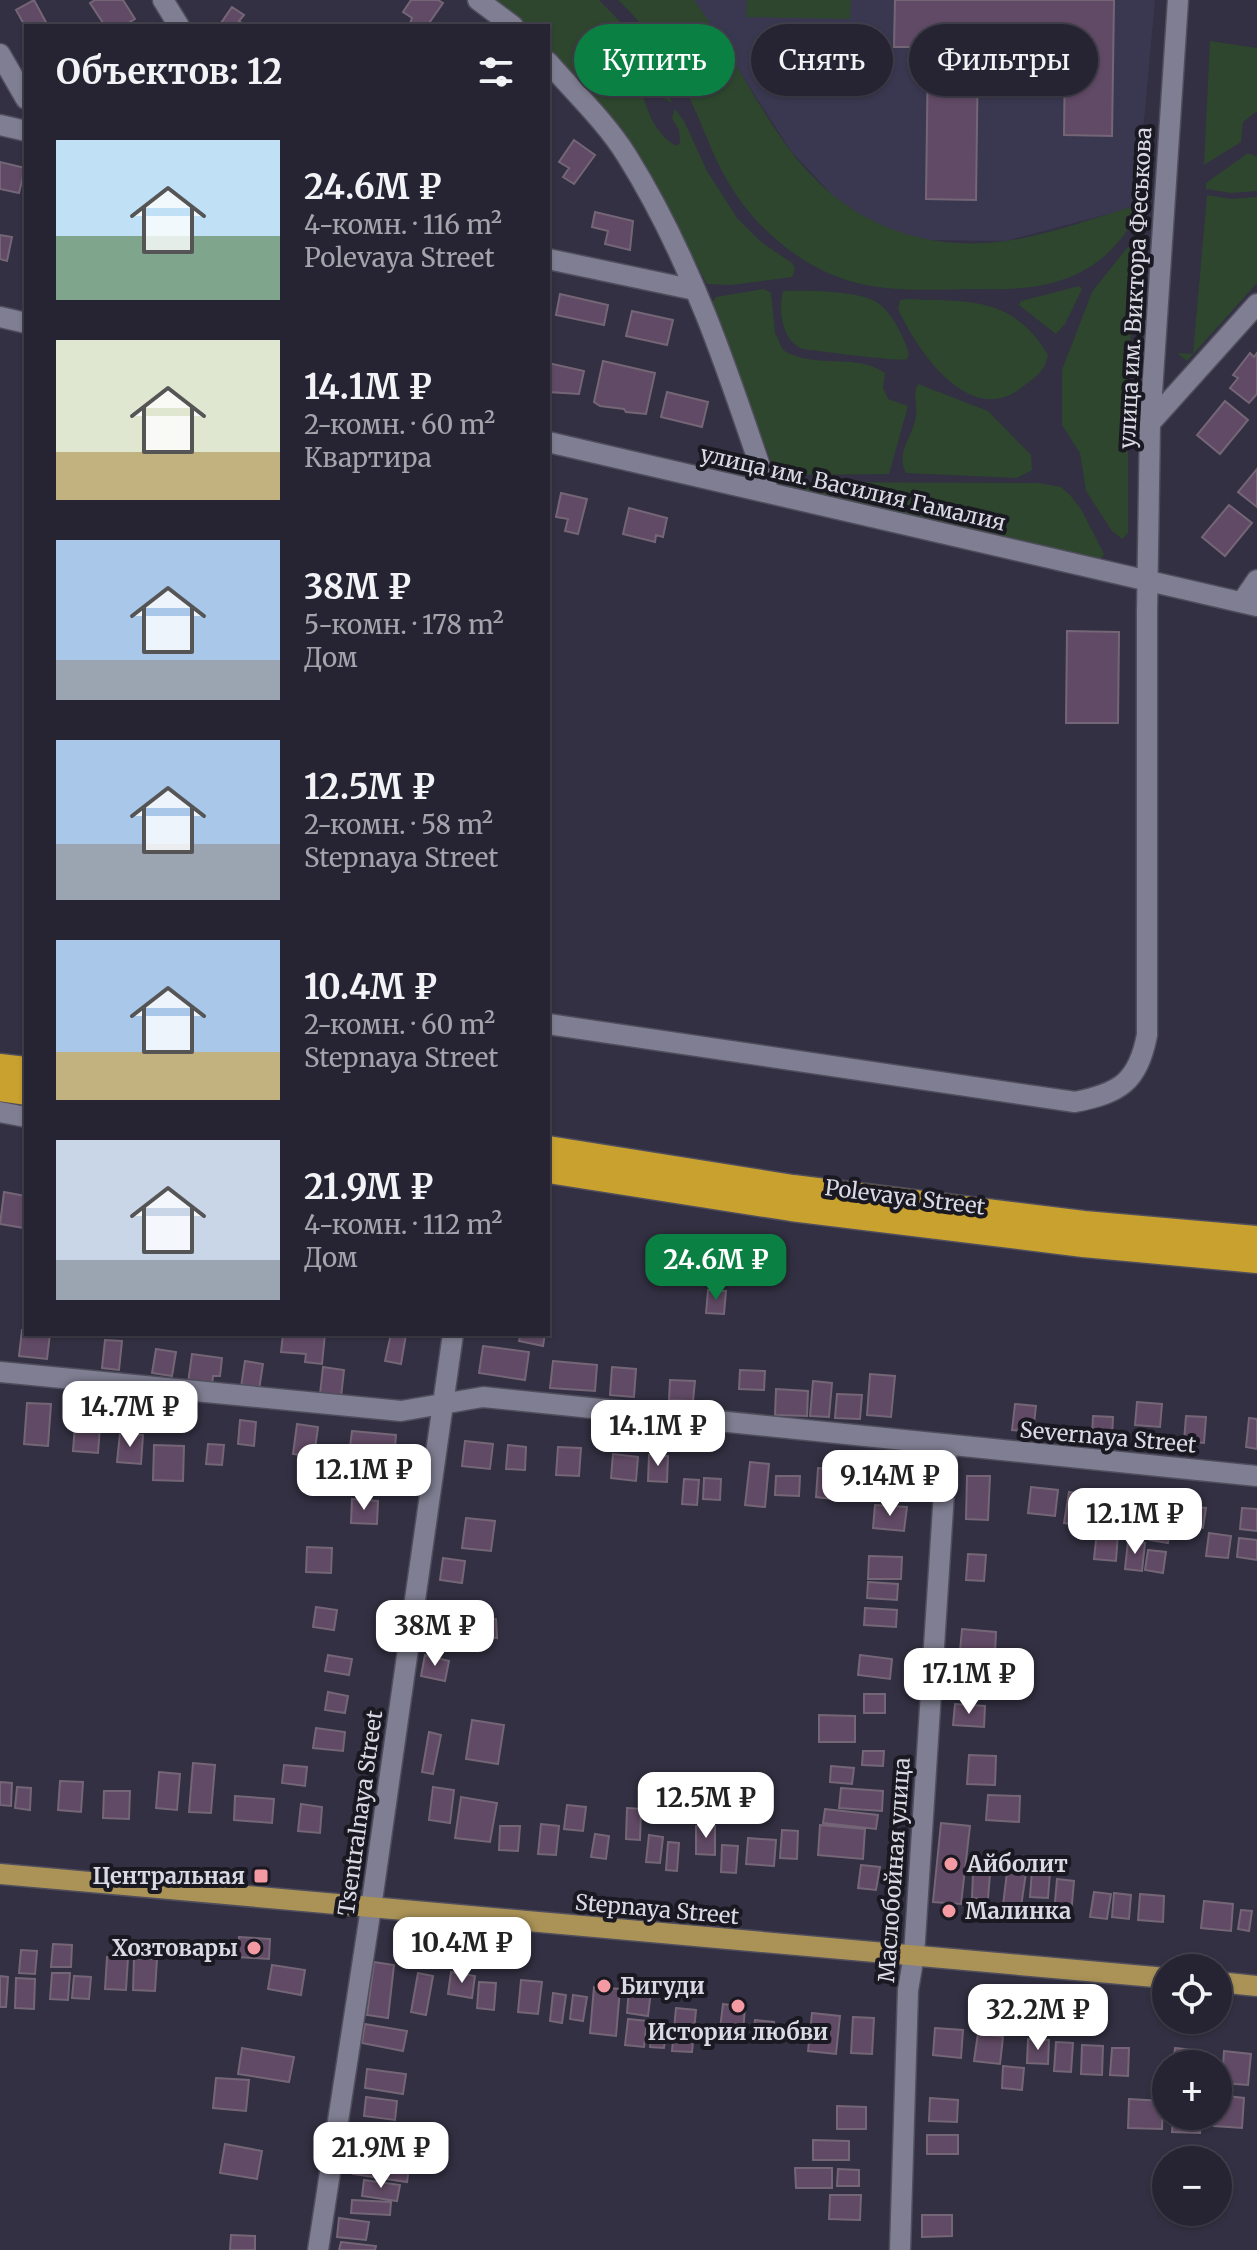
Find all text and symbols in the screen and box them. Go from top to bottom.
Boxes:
chip: Купить [574,24,735,96]
chip: Снять [751,24,893,96]
chip: Фильтры [909,24,1098,96]
icon: filters [474,50,518,94]
text: Объектов: 12 [56,51,282,93]
street label: улица им. Виктора Феськова [1113,126,1157,450]
text: 24.6M ₽ [304,166,442,208]
icon: home [120,172,216,268]
text: 4-комн. · 116 m² [304,208,502,241]
text: Polevaya Street [304,241,495,274]
text: 14.1M ₽ [304,366,432,408]
icon: home [120,372,216,468]
text: 2-комн. · 60 m² [304,408,495,441]
street label: улица им. Василия Гамалия [698,439,1008,537]
text: Квартира [304,441,432,474]
text: 38M ₽ [304,566,411,608]
icon: home [120,572,216,668]
text: 5-комн. · 178 m² [304,608,504,641]
text: Дом [304,641,358,674]
text: 12.5M ₽ [304,766,435,808]
icon: home [120,772,216,868]
text: 2-комн. · 58 m² [304,808,493,841]
text: Stepnaya Street [304,841,499,874]
text: 10.4M ₽ [304,966,437,1008]
icon: home [120,972,216,1068]
text: 2-комн. · 60 m² [304,1008,495,1041]
text: Stepnaya Street [304,1041,499,1074]
text: 21.9M ₽ [304,1166,433,1208]
icon: home [120,1172,216,1268]
street label: Polevaya Street [823,1173,987,1221]
text: 4-комн. · 112 m² [304,1208,502,1241]
pin: 24.6M ₽ [642,1234,790,1302]
text: Дом [304,1241,358,1274]
text: 24.6M ₽ [663,1243,769,1276]
pin: 14.7M ₽ [56,1381,204,1449]
text: 14.7M ₽ [81,1390,180,1423]
pin: 14.1M ₽ [584,1400,732,1468]
text: 14.1M ₽ [609,1409,707,1442]
street label: Severnaya Street [1018,1415,1198,1459]
pin: 12.1M ₽ [290,1444,438,1512]
pin: 9.14M ₽ [816,1450,964,1518]
text: 12.1M ₽ [315,1453,413,1486]
text: 9.14M ₽ [840,1459,940,1492]
pin: 12.1M ₽ [1061,1488,1209,1556]
text: 12.1M ₽ [1086,1497,1184,1530]
pin: 38M ₽ [379,1600,491,1668]
text: 38M ₽ [394,1609,476,1642]
pin: 17.1M ₽ [895,1648,1043,1716]
text: 17.1M ₽ [922,1657,1016,1690]
street label: Tsentralnaya Street [332,1708,388,1918]
street label: Маслобойная улица [872,1756,916,1983]
pin: 12.5M ₽ [632,1772,780,1840]
text: 12.5M ₽ [656,1781,756,1814]
place label: Айболит [966,1850,1068,1878]
marker: Айболит [942,1855,960,1873]
place label: Центральная [93,1862,245,1890]
marker: Центральная [252,1867,270,1885]
street label: Stepnaya Street [574,1888,741,1930]
place label: Малинка [965,1897,1071,1925]
marker: Малинка [940,1902,958,1920]
pin: 10.4M ₽ [388,1917,536,1985]
text: 10.4M ₽ [411,1926,513,1959]
place label: Хозтовары [112,1934,238,1962]
marker: Хозтовары [245,1939,263,1957]
map controls [1152,1954,1232,2226]
button: locate [1152,1954,1232,2034]
place label: Бигуди [620,1972,705,2000]
marker: Бигуди [595,1977,613,1995]
pin: 32.2M ₽ [964,1984,1112,2052]
text: 32.2M ₽ [986,1993,1090,2026]
marker: История любви [729,1997,747,2015]
place label: История любви [648,2018,828,2046]
button: + [1152,2050,1232,2130]
pin: 21.9M ₽ [307,2122,455,2190]
text: 21.9M ₽ [332,2131,431,2164]
button: − [1152,2146,1232,2226]

